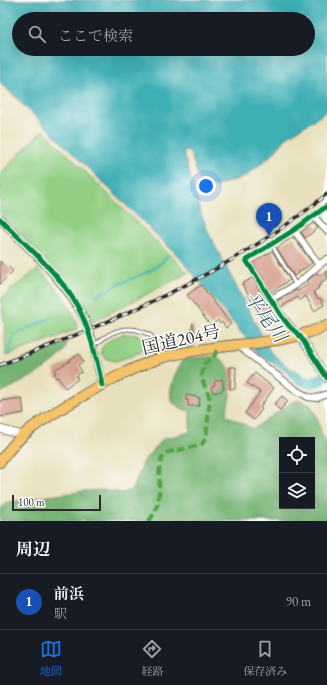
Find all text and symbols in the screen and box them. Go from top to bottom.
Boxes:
search box [12,12,315,56]
icon: search [26,23,48,45]
text: ここで検索 [58,26,133,45]
your location [196,176,216,196]
pin: 1 [256,203,282,236]
water label: 平尾川 [239,287,294,349]
street label: 国道204号 [139,319,223,359]
map controls [279,437,315,509]
button: locate [279,437,315,473]
button: layers [279,473,315,509]
scale bar [12,493,101,512]
text: 100 m [18,495,45,509]
text: 周辺 [16,538,50,560]
text: 前浜 [54,584,84,603]
text: 1 [26,593,32,610]
text: 90 m [286,593,311,610]
text: 駅 [54,605,67,622]
tab: 地図 [40,638,62,678]
tab: 経路 [141,638,163,678]
tab: 保存済み [243,638,287,678]

